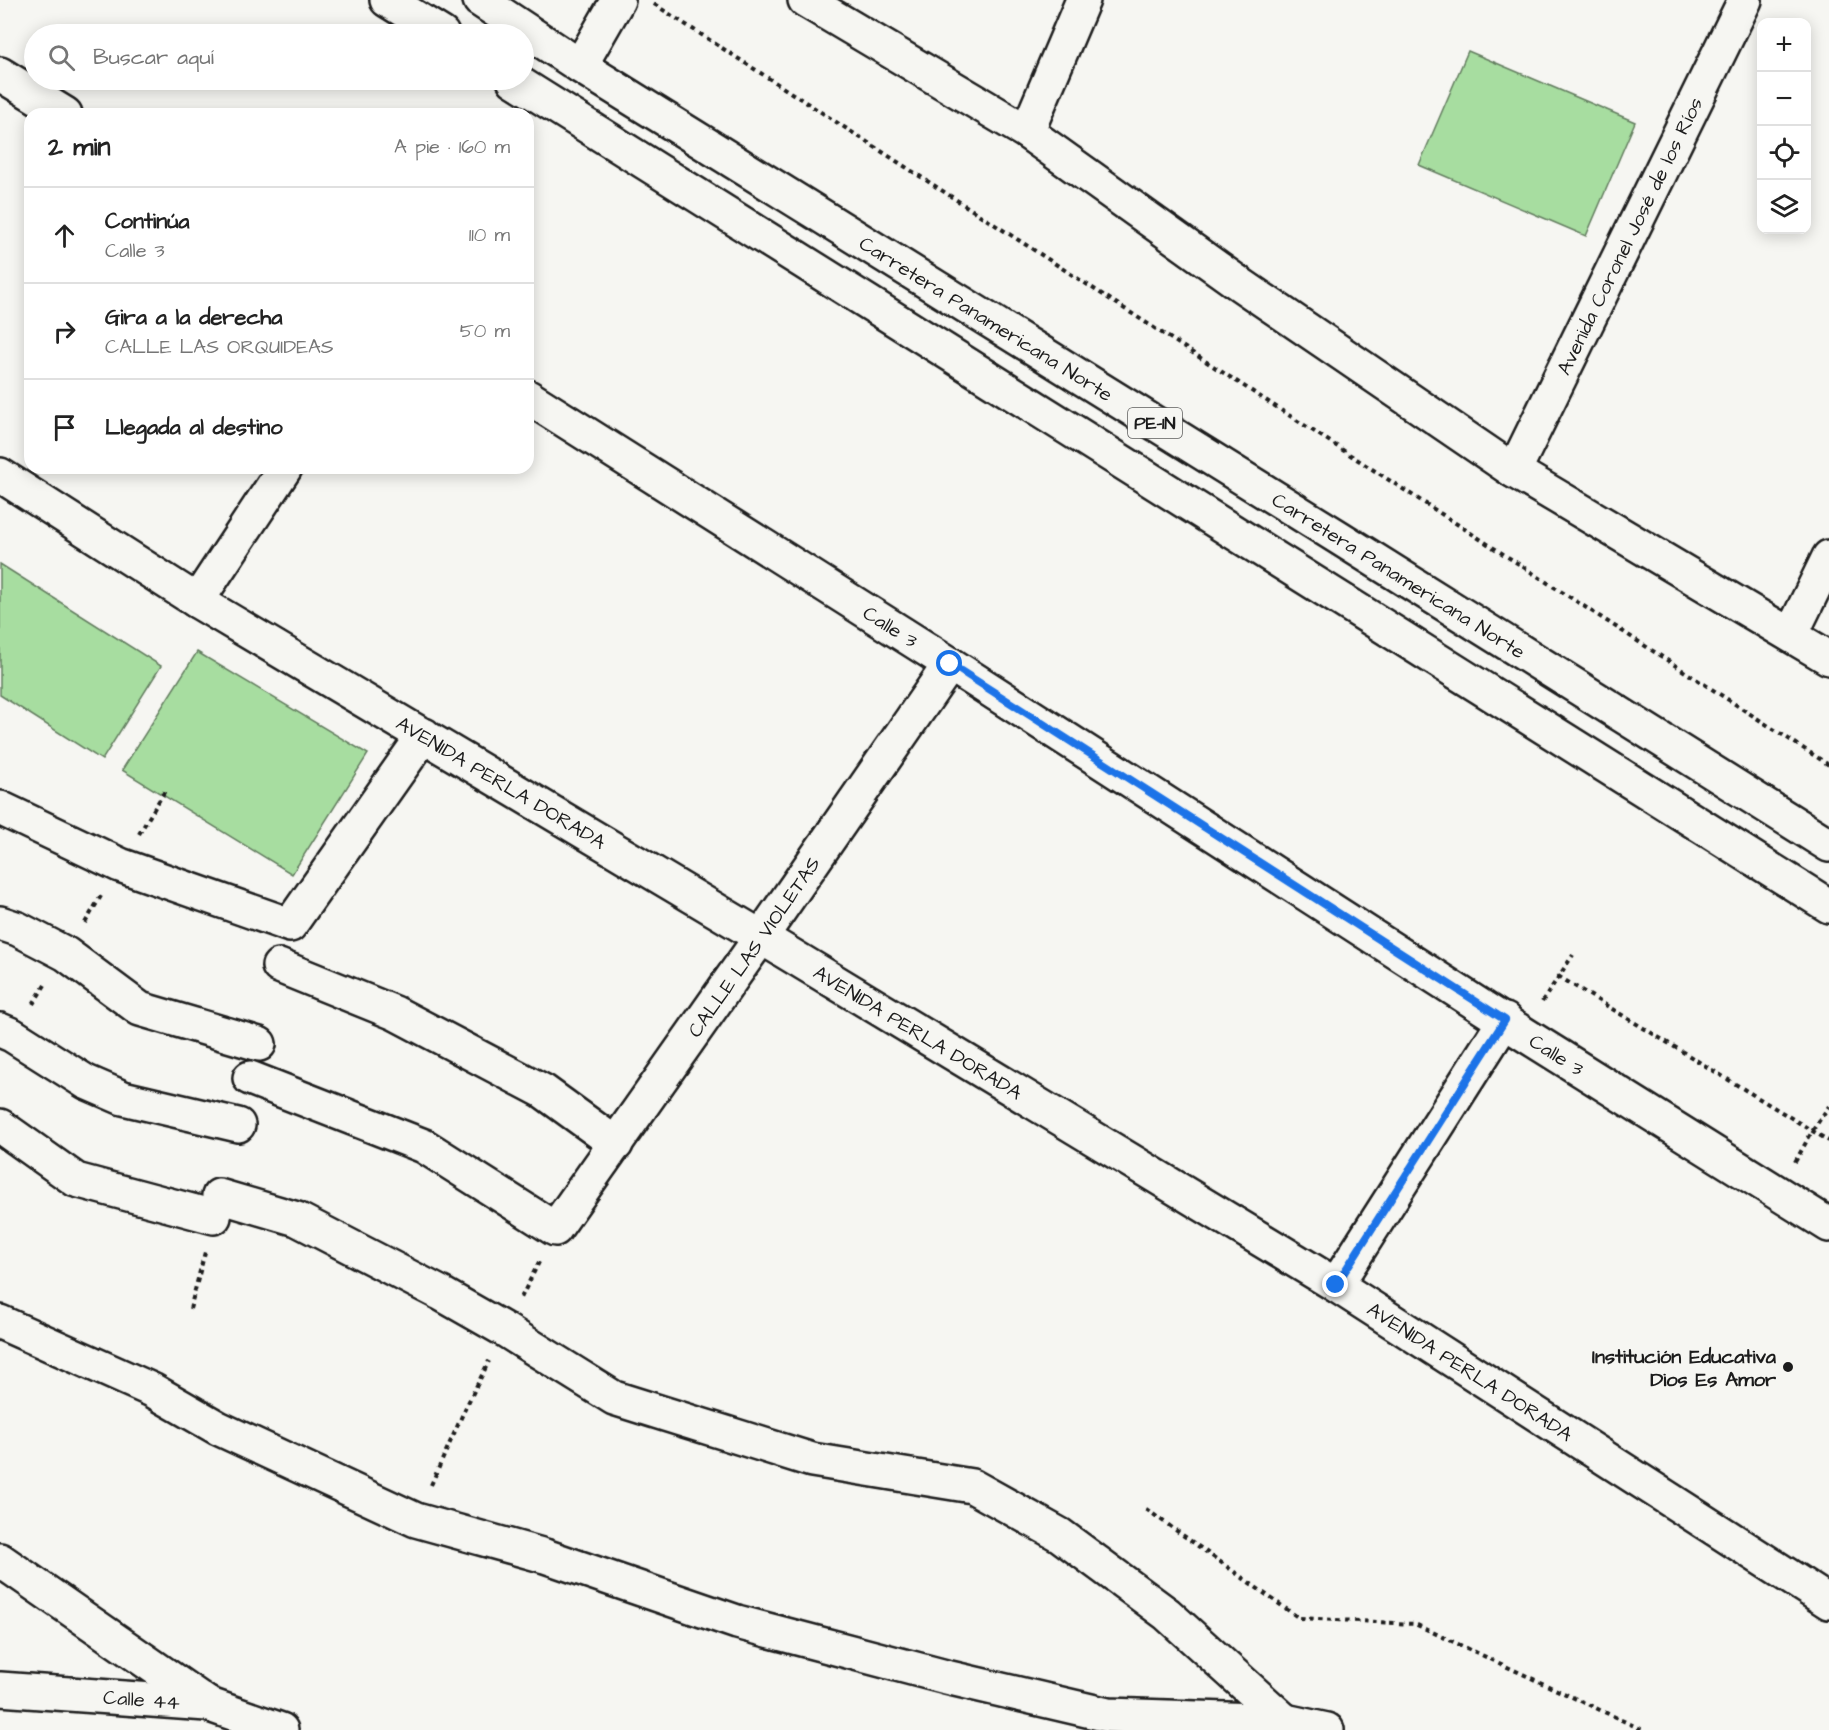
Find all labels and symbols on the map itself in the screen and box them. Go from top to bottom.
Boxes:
street label: Avenida Coronel José de los Ríos [1550,93,1710,380]
street label: Carretera Panamericana Norte [853,230,1118,409]
road number: PE-1N [1128,408,1182,438]
street label: Carretera Panamericana Norte [1266,486,1530,666]
street label: Calle 3 [857,599,923,655]
route start [936,650,962,676]
street label: AVENIDA PERLA DORADA [391,710,611,856]
street label: CALLE LAS VIOLETAS [681,851,828,1043]
street label: AVENIDA PERLA DORADA [808,959,1027,1107]
street label: Calle 3 [1524,1028,1589,1083]
route end [1322,1271,1348,1297]
street label: AVENIDA PERLA DORADA [1361,1296,1578,1449]
place label: Institución Educativa Dios Es Amor [1592,1343,1777,1394]
marker: Institución Educativa Dios Es Amor [1781,1360,1795,1374]
street label: Calle 44 [102,1684,181,1717]

